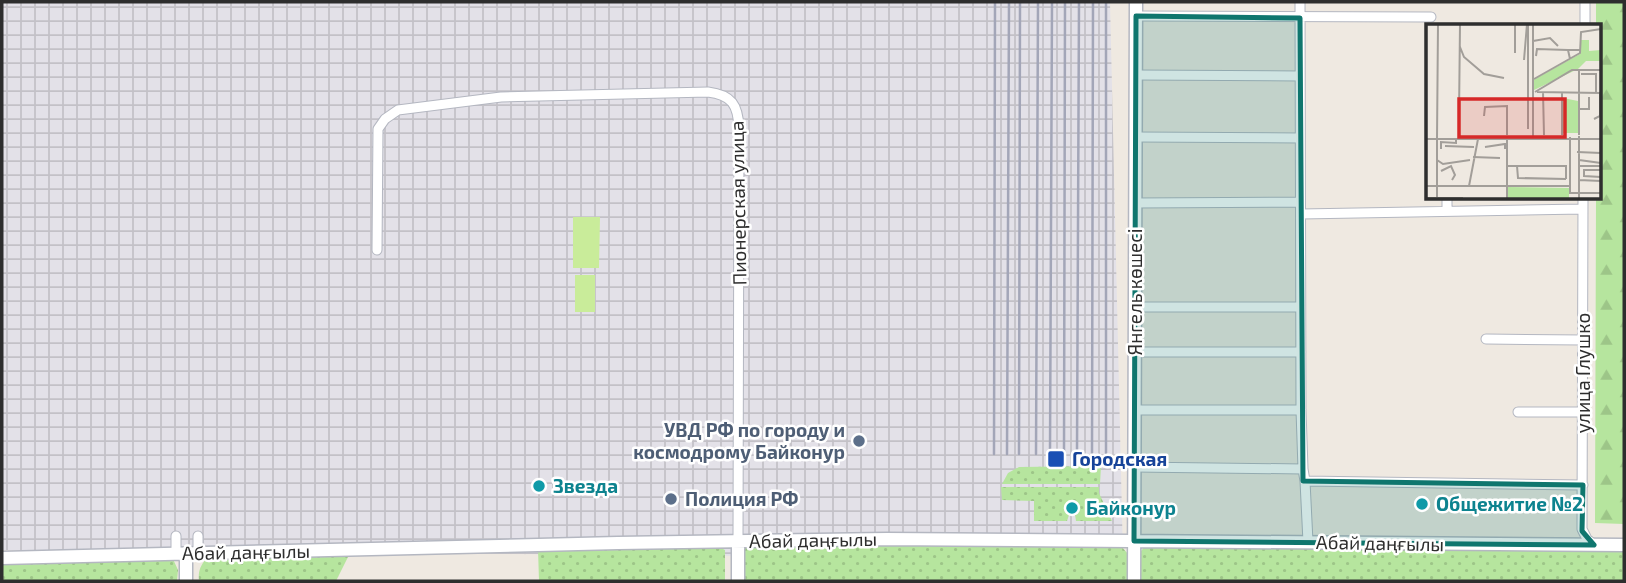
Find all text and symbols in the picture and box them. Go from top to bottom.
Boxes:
inset map [1426,24,1602,200]
street label: Пионерская улица [725,120,751,286]
street label: Янгель көшесі [1123,229,1146,355]
street label: улица Глушко [1571,313,1595,433]
place label: УВД РФ по городу и космодрому Байконур [633,418,845,463]
marker: УВД РФ по городу и космодрому Байконур [851,433,867,449]
place label: Городская [1072,447,1167,470]
marker: Городская [1046,449,1066,469]
place label: Звезда [553,474,618,497]
marker: Звезда [531,478,547,494]
place label: Полиция РФ [685,487,798,510]
marker: Полиция РФ [663,491,679,507]
place label: Общежитие №2 [1436,492,1583,515]
place label: Байконур [1086,496,1176,519]
marker: Общежитие №2 [1414,496,1430,512]
marker: Байконур [1064,500,1080,516]
street label: Абай даңғылы [749,527,877,552]
street label: Абай даңғылы [1316,530,1444,555]
street label: Абай даңғылы [182,539,310,564]

